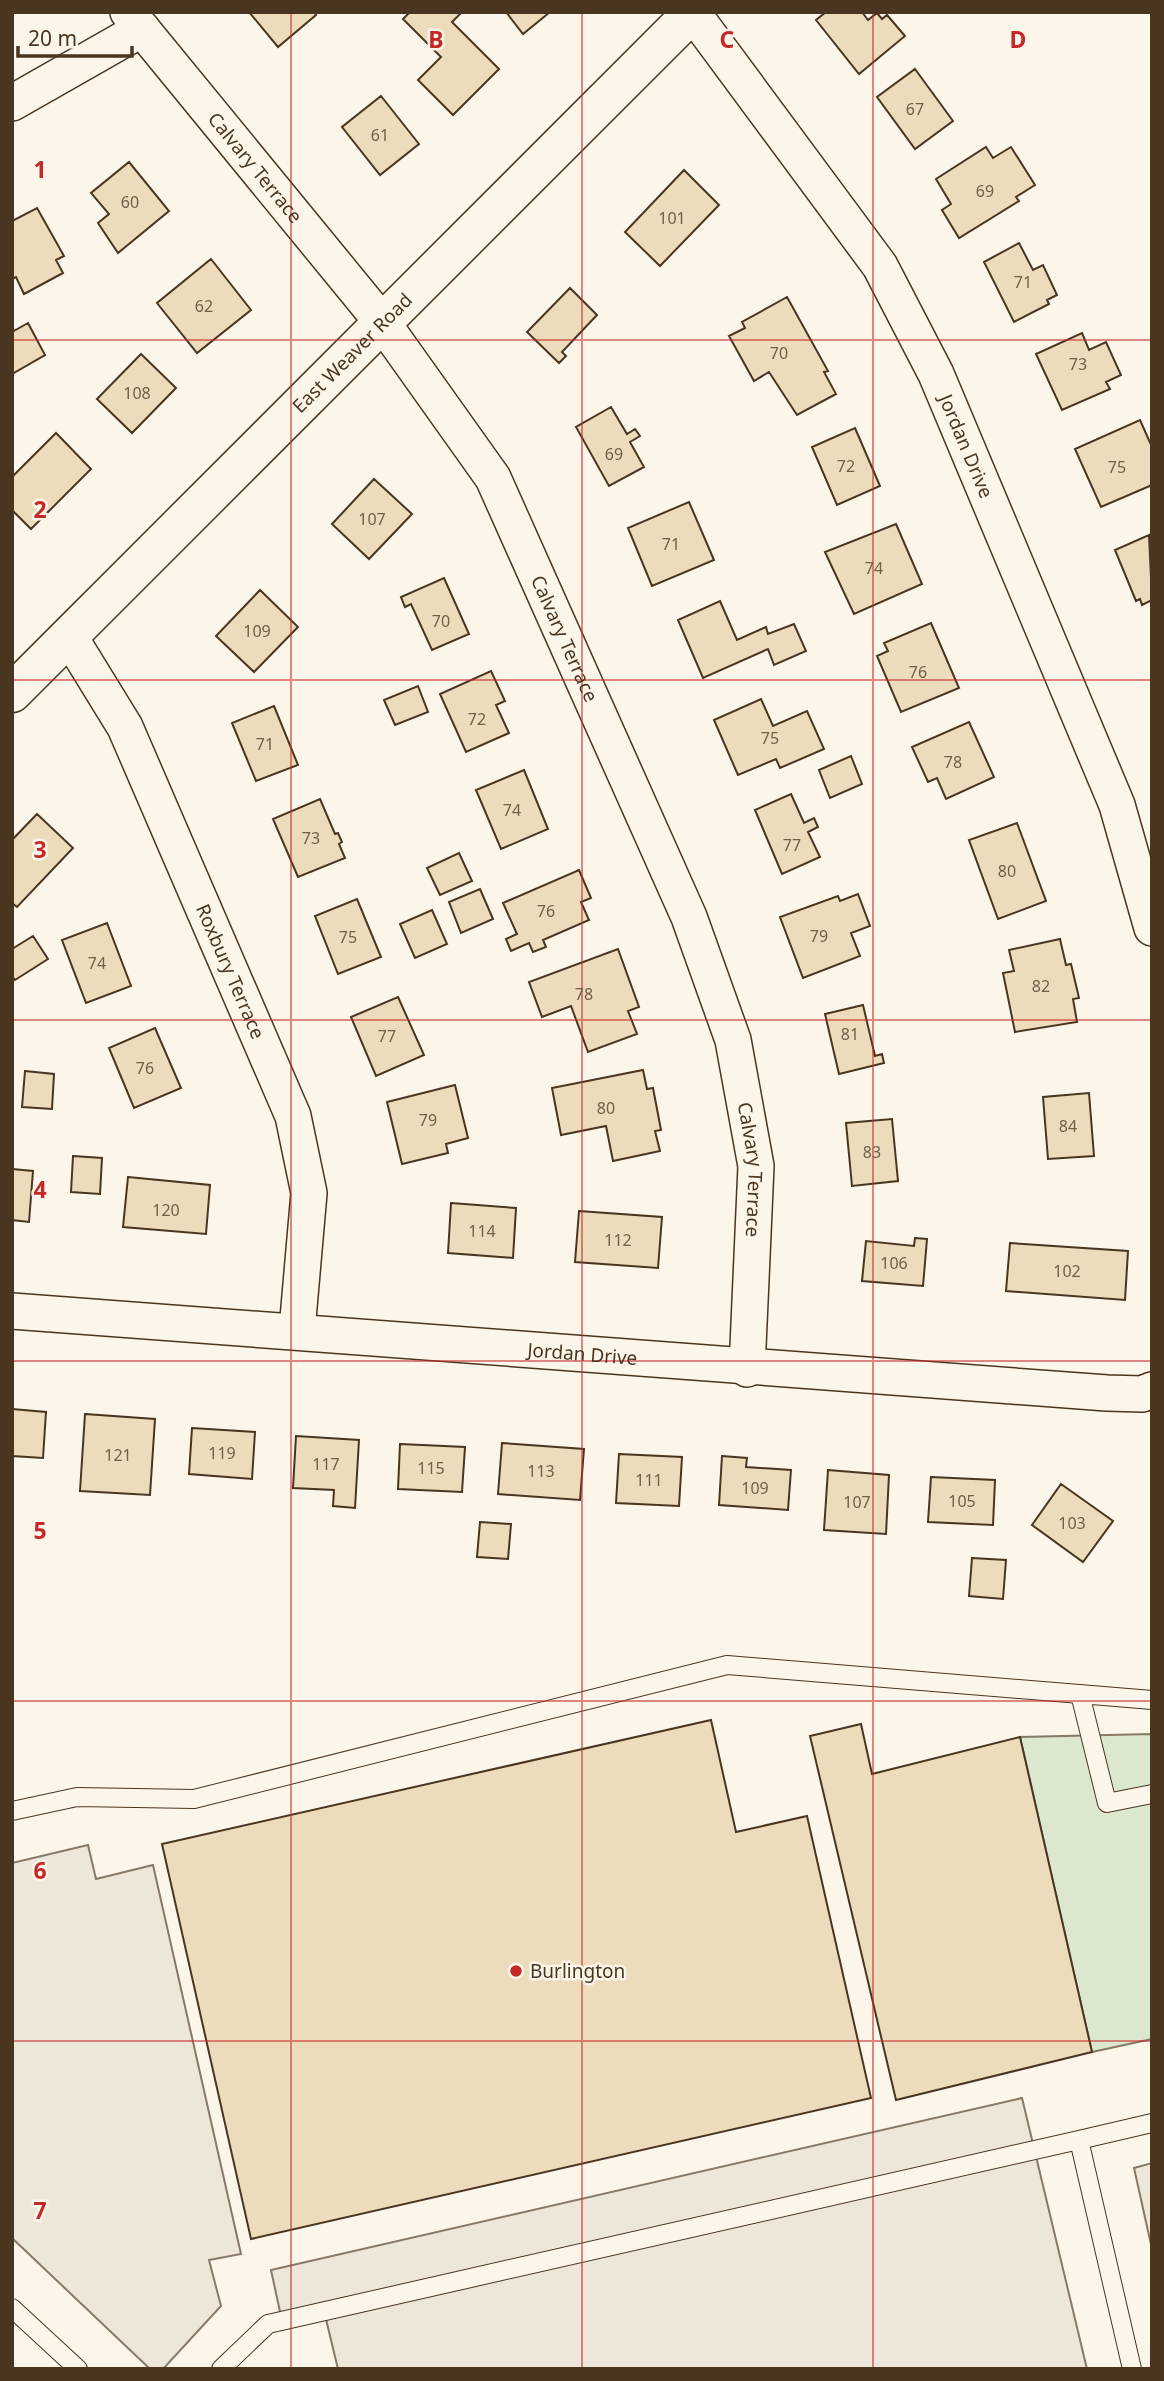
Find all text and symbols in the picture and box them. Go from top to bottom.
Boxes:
scale bar [18,14,131,58]
text: B [428,23,444,55]
text: C [720,23,735,55]
text: D [1010,23,1026,55]
text: 20 m [28,24,77,52]
house number: 67 [906,98,924,120]
street label: Calvary Terrace [202,107,309,228]
house number: 61 [371,124,389,146]
text: 1 [33,153,47,185]
house number: 69 [976,180,994,202]
house number: 60 [121,191,139,213]
house number: 101 [658,207,686,229]
house number: 71 [1014,271,1032,293]
street label: East Weaver Road [286,287,418,419]
house number: 62 [195,295,213,317]
house number: 70 [770,342,788,364]
house number: 73 [1069,353,1087,375]
house number: 108 [123,382,151,404]
street label: Jordan Drive [932,389,1000,502]
house number: 69 [605,443,623,465]
house number: 72 [837,455,855,477]
house number: 75 [1108,456,1126,478]
text: 2 [33,493,47,525]
house number: 107 [358,508,386,530]
house number: 71 [662,533,680,555]
house number: 74 [865,557,883,579]
street label: Calvary Terrace [525,571,604,706]
house number: 70 [432,610,450,632]
house number: 109 [243,620,271,642]
house number: 76 [909,661,927,683]
house number: 72 [468,708,486,730]
house number: 75 [761,727,779,749]
house number: 71 [256,733,274,755]
house number: 78 [944,751,962,773]
house number: 74 [503,799,521,821]
house number: 73 [302,827,320,849]
text: 3 [33,833,47,865]
house number: 77 [783,834,801,856]
house number: 80 [998,860,1016,882]
street label: Roxbury Terrace [190,900,271,1043]
house number: 76 [537,900,555,922]
house number: 79 [810,925,828,947]
house number: 75 [339,926,357,948]
house number: 74 [88,952,106,974]
house number: 82 [1032,975,1050,997]
house number: 78 [575,983,593,1005]
house number: 81 [841,1023,859,1045]
house number: 77 [378,1025,396,1047]
house number: 76 [136,1057,154,1079]
house number: 80 [597,1097,615,1119]
street label: Calvary Terrace [732,1100,769,1238]
house number: 79 [419,1109,437,1131]
house number: 84 [1059,1115,1077,1137]
house number: 83 [863,1141,881,1163]
text: 4 [33,1173,47,1205]
house number: 120 [152,1199,180,1221]
house number: 114 [468,1220,496,1242]
house number: 112 [604,1229,632,1251]
house number: 106 [880,1252,908,1274]
house number: 102 [1053,1260,1081,1282]
street label: Jordan Drive [524,1336,638,1371]
house number: 119 [208,1442,236,1464]
house number: 121 [104,1444,132,1466]
house number: 117 [312,1453,340,1475]
house number: 115 [417,1457,445,1479]
house number: 113 [527,1460,555,1482]
house number: 111 [635,1469,663,1491]
house number: 109 [741,1477,769,1499]
house number: 105 [948,1490,976,1512]
house number: 107 [843,1491,871,1513]
house number: 103 [1058,1512,1086,1534]
text: 5 [33,1514,47,1546]
text: 6 [33,1854,47,1886]
place label: Burlington [530,1958,625,1984]
marker: Burlington [508,1963,524,1979]
text: 7 [33,2194,47,2226]

